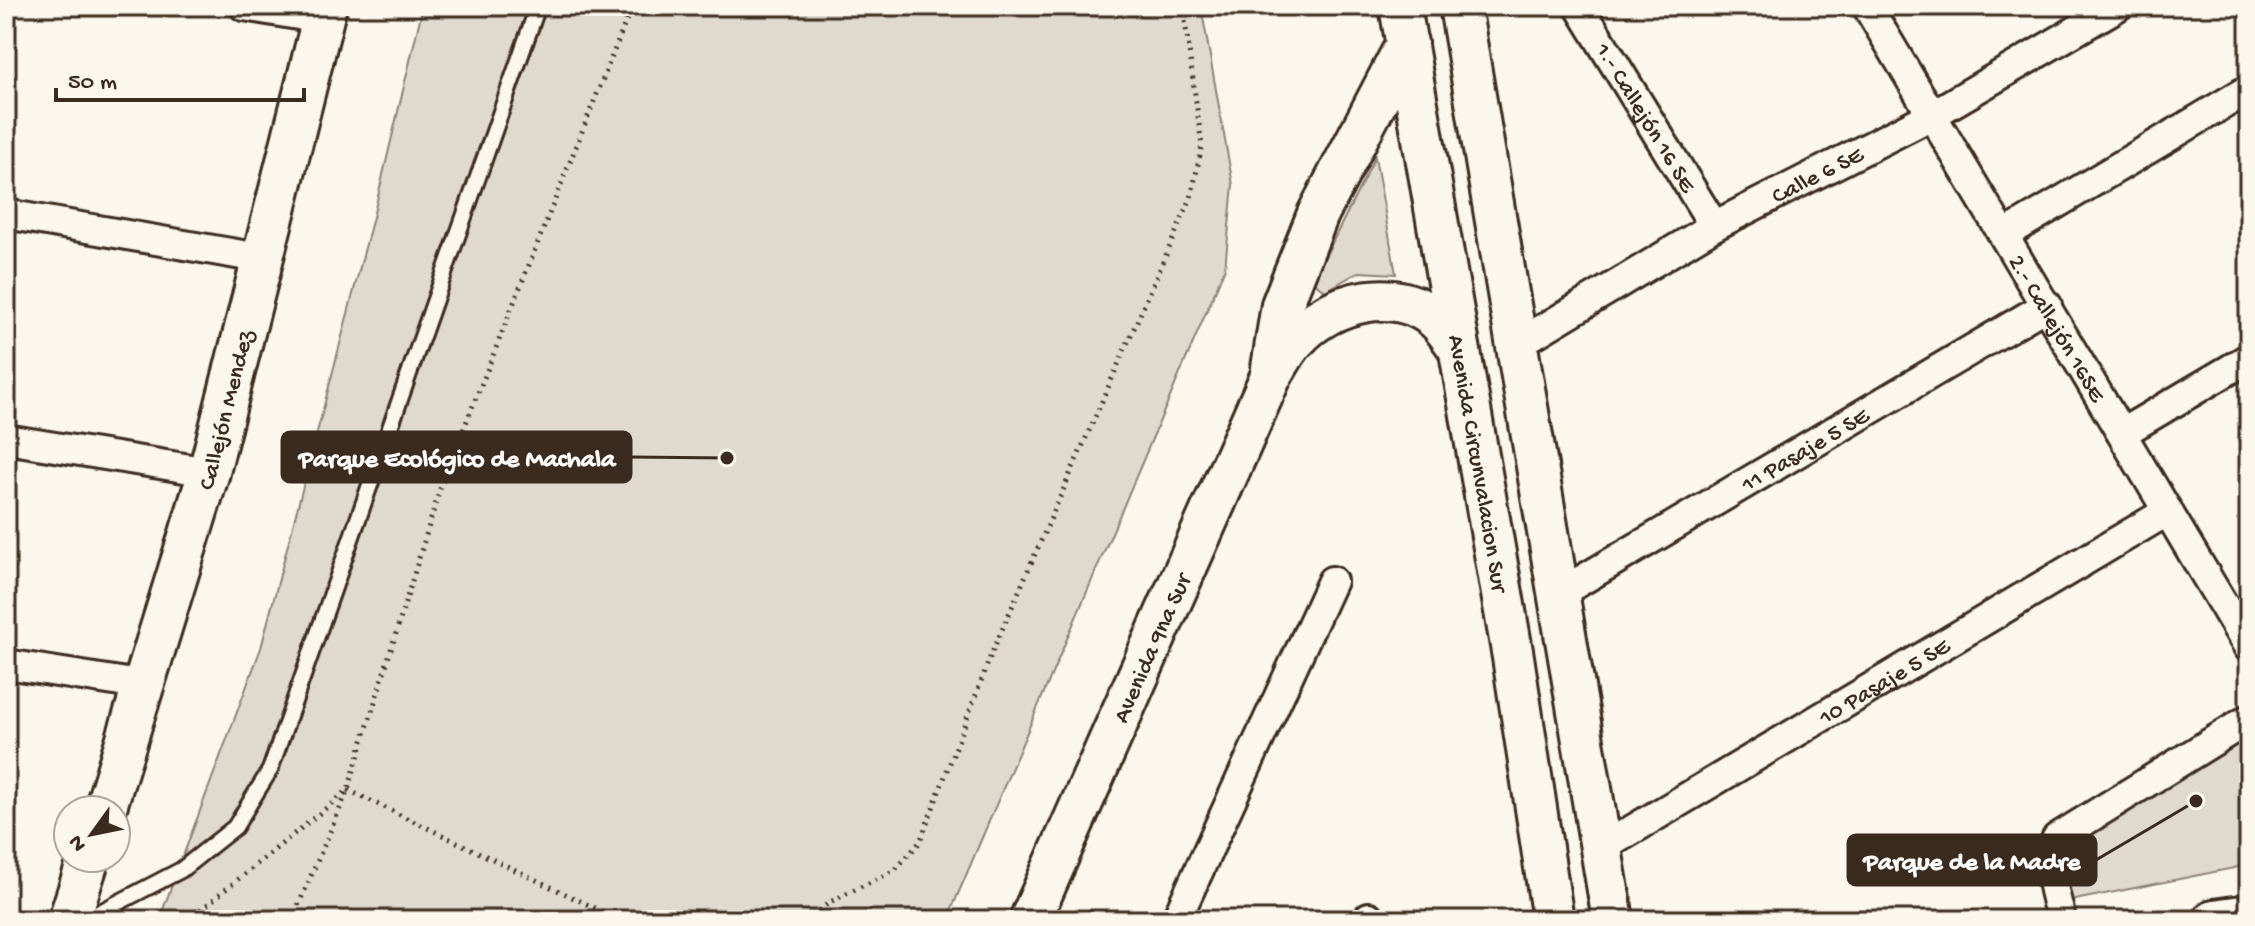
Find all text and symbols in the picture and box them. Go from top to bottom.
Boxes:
street label: 1.- Callejón 16 SE [1587,38,1701,200]
scale bar [56,52,304,102]
text: 50 m [68,69,117,98]
street label: Calle 6 SE [1768,141,1870,212]
street label: 2.- Callejón 16SE [2000,250,2111,409]
street label: Callejón Mendez [193,326,262,494]
street label: Avenida Circunvalacion Sur [1439,333,1513,597]
street label: 11 Pasaje 5 SE [1736,402,1876,501]
callout: Parque Ecológico de Machala [282,432,631,482]
text: Parque Ecológico de Machala [297,446,617,477]
street label: Avenida 9na Sur [1108,568,1201,728]
street label: 10 Pasaje 5 SE [1814,633,1957,734]
north arrow [52,794,132,874]
text: N [64,830,93,856]
callout: Parque de la Madre [1848,835,2096,885]
text: Parque de la Madre [1862,849,2082,880]

